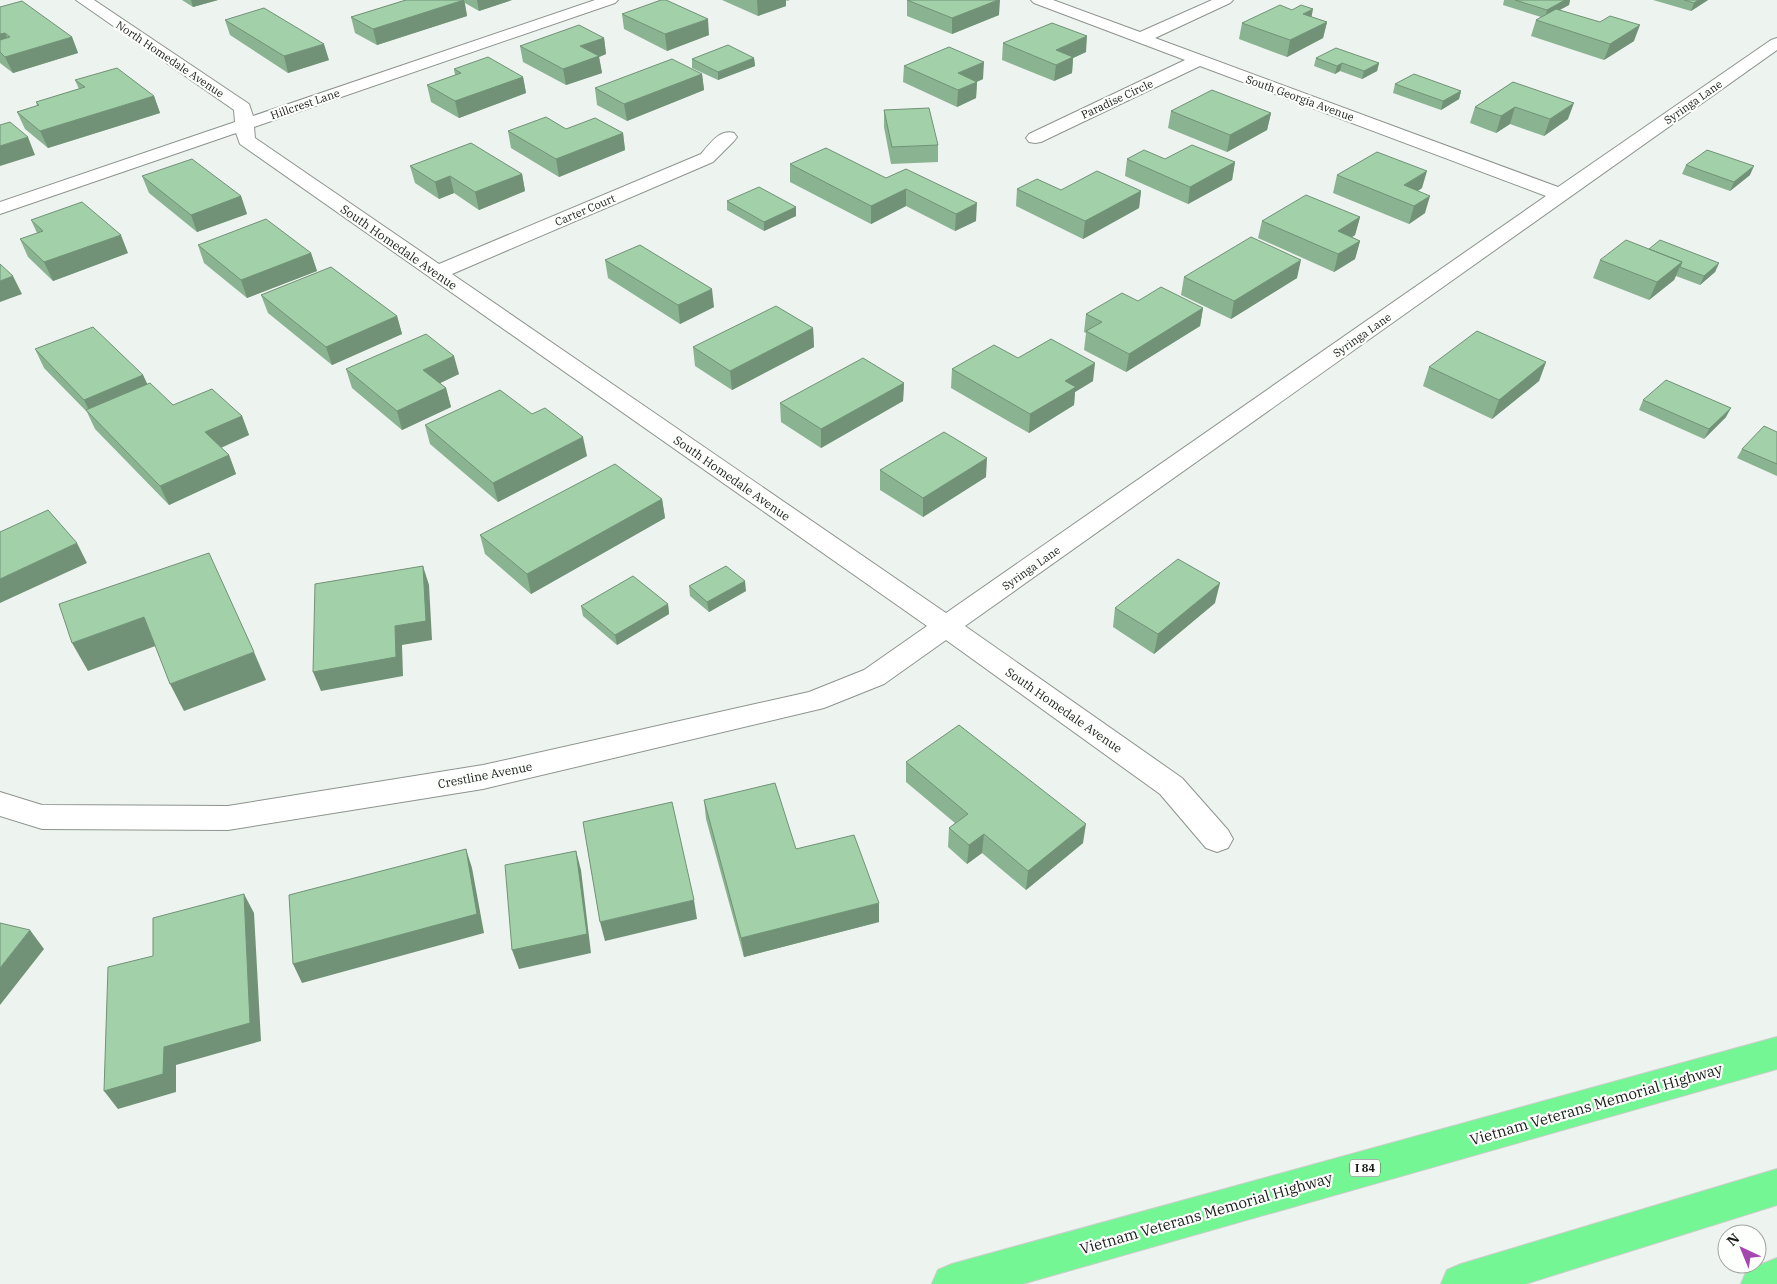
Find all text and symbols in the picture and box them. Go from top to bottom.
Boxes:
street label: North Homedale Avenue [113,18,227,100]
street label: South Georgia Avenue [1244,72,1356,124]
street label: Paradise Circle [1079,76,1155,122]
street label: Syringa Lane [1661,77,1725,127]
street label: Hillcrest Lane [269,86,342,122]
street label: Carter Court [553,191,617,229]
street label: South Homedale Avenue [338,201,460,293]
street label: Syringa Lane [1330,310,1394,360]
street label: South Homedale Avenue [671,432,793,524]
street label: Syringa Lane [999,543,1063,593]
street label: South Homedale Avenue [1003,664,1125,756]
street label: Crestline Avenue [437,758,533,792]
street label: Vietnam Veterans Memorial Highway [1468,1059,1724,1149]
road number: I 84 [1350,1160,1380,1176]
street label: Vietnam Veterans Memorial Highway [1078,1168,1334,1258]
north arrow [1717,1224,1767,1274]
text: N [1723,1229,1743,1250]

